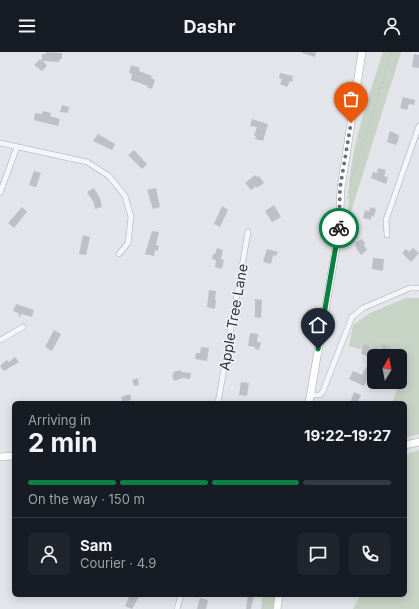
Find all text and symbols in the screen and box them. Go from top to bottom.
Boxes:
icon: menu [16,15,38,37]
icon: person [381,15,403,37]
text: Dashr [183,16,236,37]
pin [334,82,368,123]
icon: bag [340,88,362,110]
courier [319,208,359,248]
icon: bike [328,217,350,239]
street label: Apple Tree Lane [215,262,251,372]
pin [301,308,335,349]
icon: home [307,314,329,336]
north arrow [367,349,407,389]
map controls [367,349,407,389]
text: Arriving in [28,412,91,428]
text: 19:22–19:27 [304,426,391,445]
text: 2 min [28,427,98,458]
text: On the way · 150 m [28,491,145,507]
button: person [28,533,70,575]
button: chat [297,533,339,575]
button: phone [349,533,391,575]
text: Sam [80,536,112,555]
text: Courier · 4.9 [80,555,156,571]

